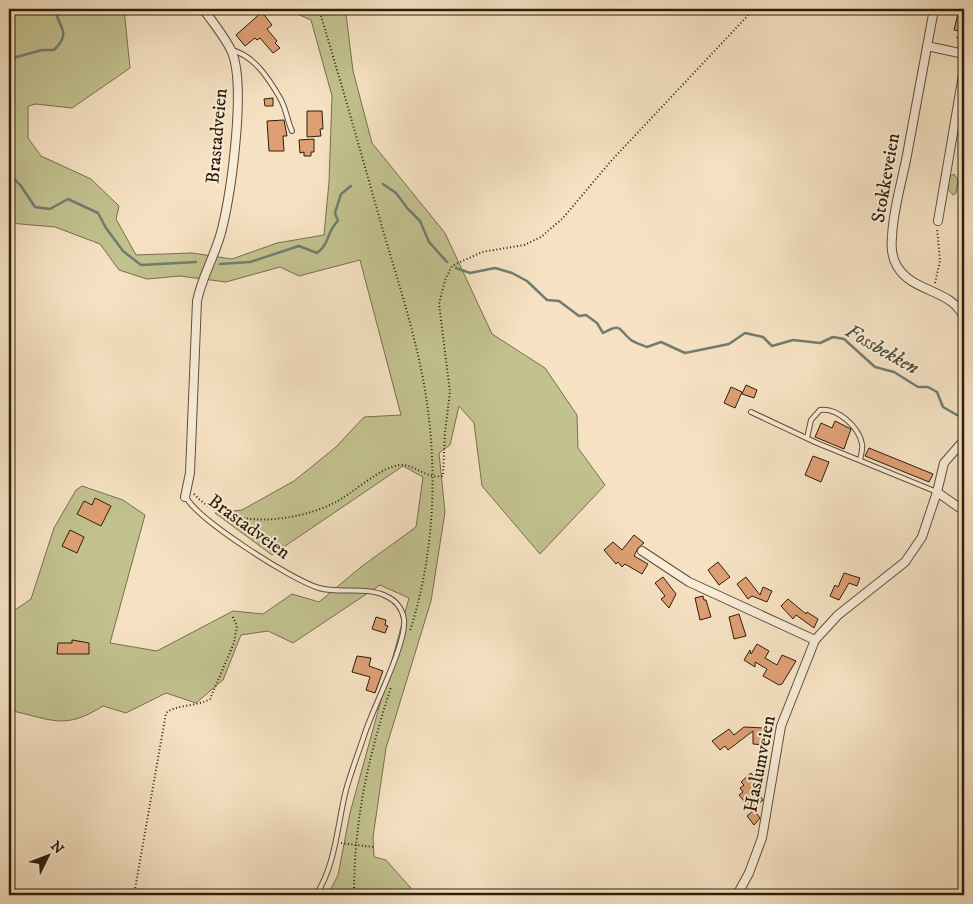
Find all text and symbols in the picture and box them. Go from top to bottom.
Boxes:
street label: Brastadveien [201,87,233,185]
street label: Stokkeveien [867,131,905,225]
water label: Fossbekken [841,319,923,381]
street label: Brastadveien [203,490,295,565]
street label: Haslumveien [739,714,781,814]
north arrow [22,832,72,882]
text: N [46,838,68,859]

